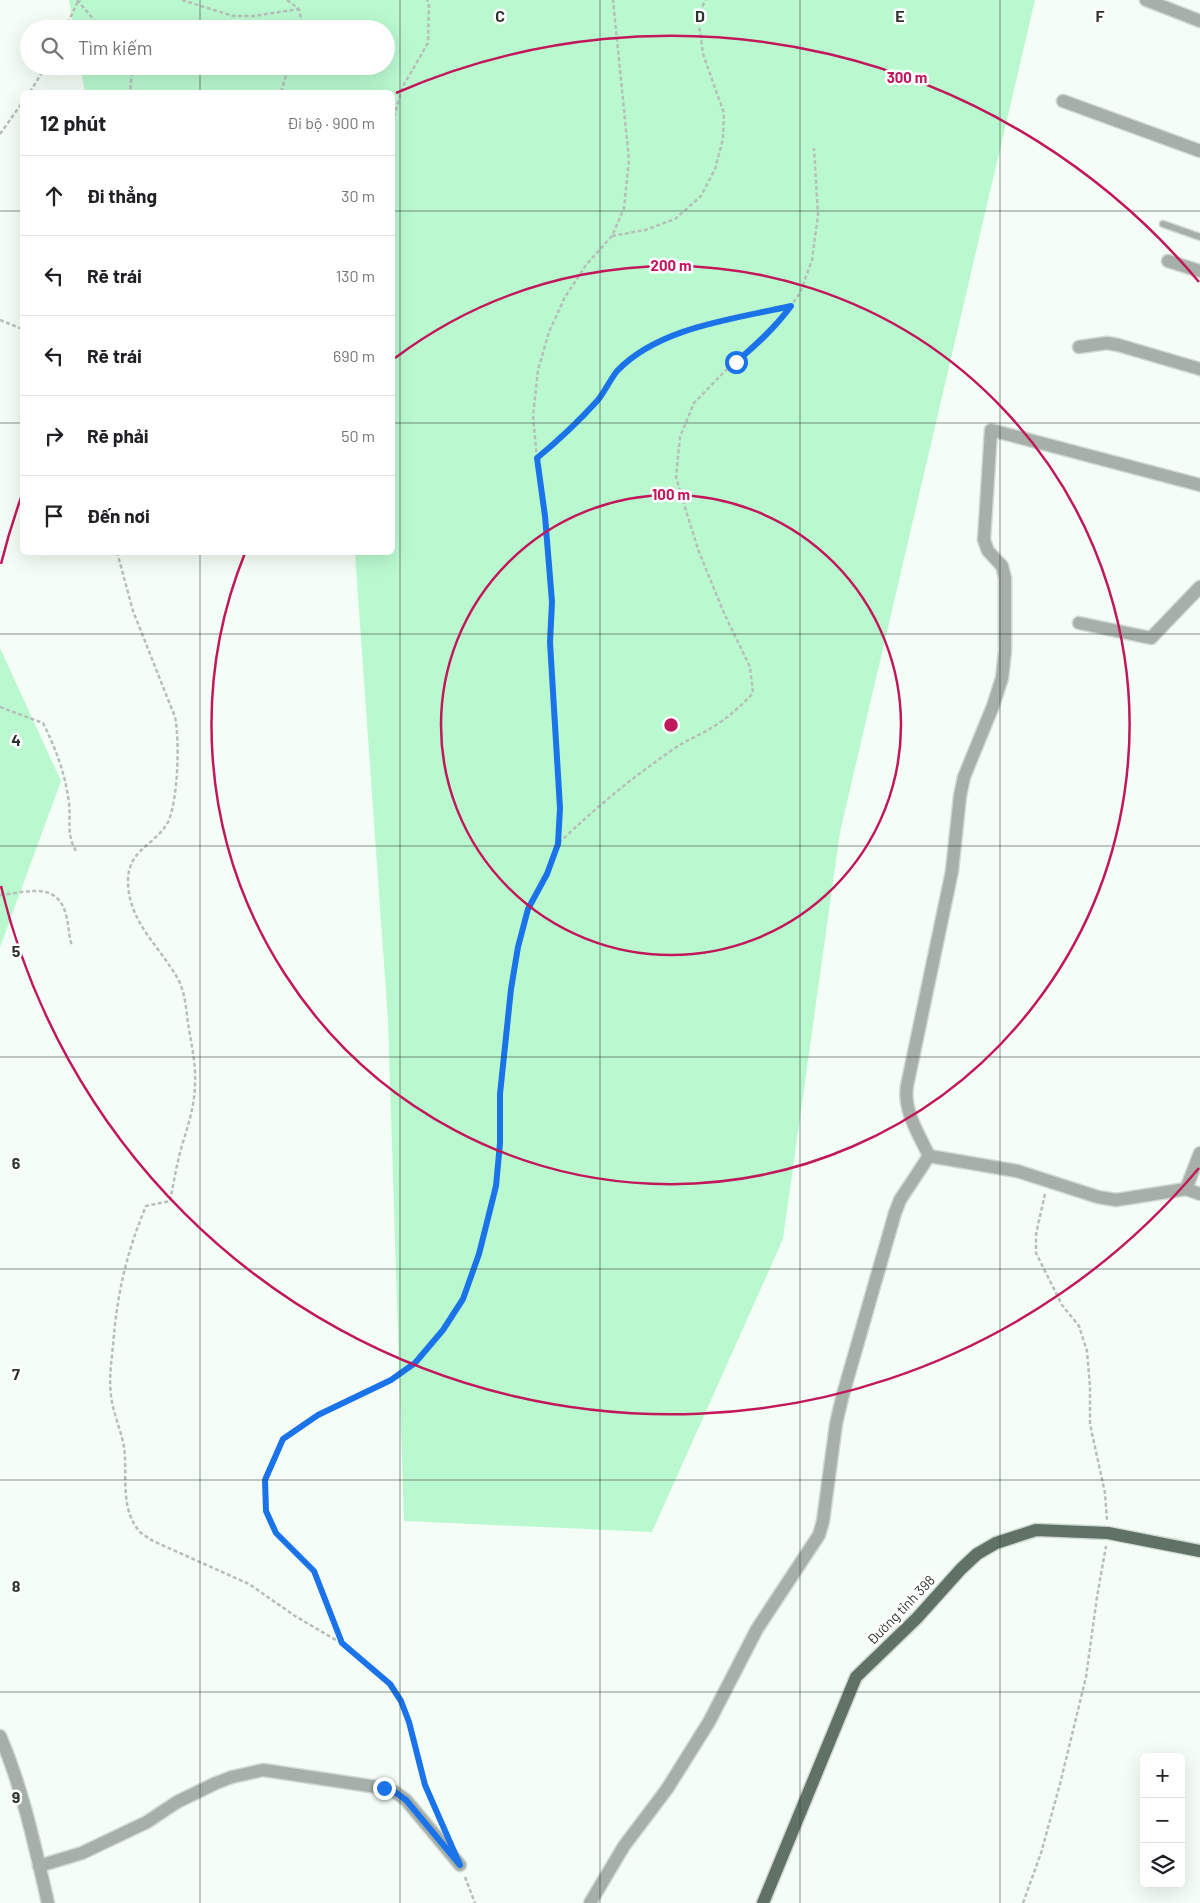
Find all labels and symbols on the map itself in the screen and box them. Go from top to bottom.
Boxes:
text: C [495,6,505,25]
text: D [695,6,705,25]
text: E [895,6,905,25]
text: F [1096,6,1105,25]
text: 300 m [887,68,927,86]
text: 200 m [650,256,692,274]
route start [725,351,748,374]
text: 100 m [652,485,690,503]
centre of rings [662,716,680,734]
text: 4 [11,730,21,749]
text: 5 [12,941,21,960]
text: 6 [12,1153,21,1172]
text: 7 [12,1364,20,1383]
street label: Đường tỉnh 398 [863,1571,938,1648]
text: 8 [12,1576,21,1595]
route end [373,1777,396,1800]
text: 9 [12,1787,20,1806]

